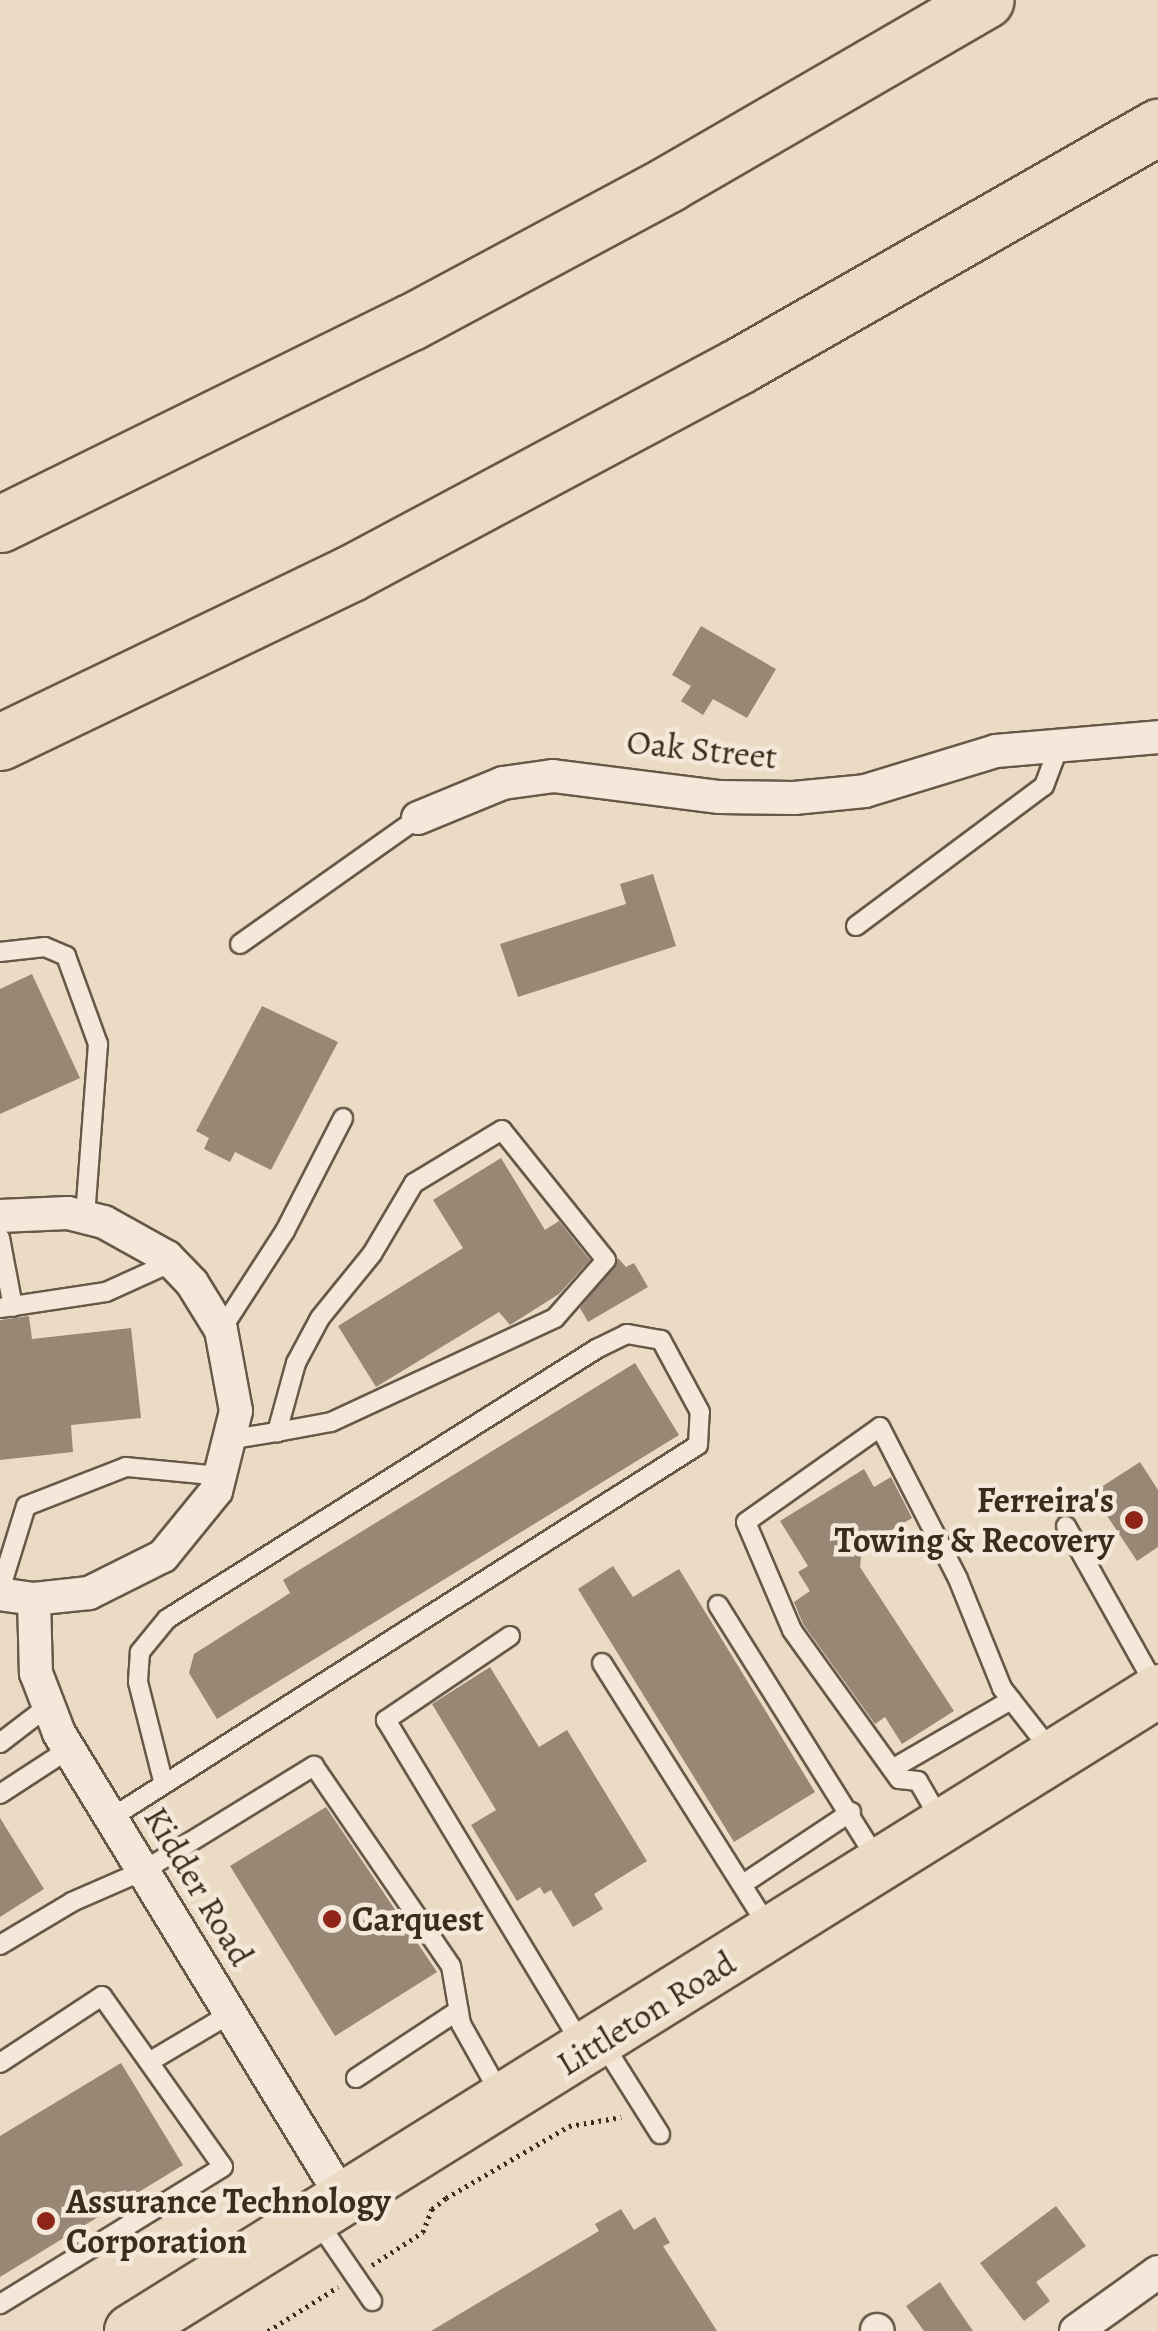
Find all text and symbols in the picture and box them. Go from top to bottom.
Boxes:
street label: Oak Street [625,720,779,778]
place label: Ferreira's Towing & Recovery [835,1479,1114,1561]
marker: Ferreira's Towing & Recovery [1123,1509,1145,1531]
street label: Kidder Road [135,1799,263,1973]
place label: Carquest [352,1898,484,1940]
marker: Carquest [321,1908,343,1930]
street label: Littleton Road [549,1941,743,2085]
place label: Assurance Technology Corporation [66,2180,390,2262]
marker: Assurance Technology Corporation [35,2210,57,2232]

